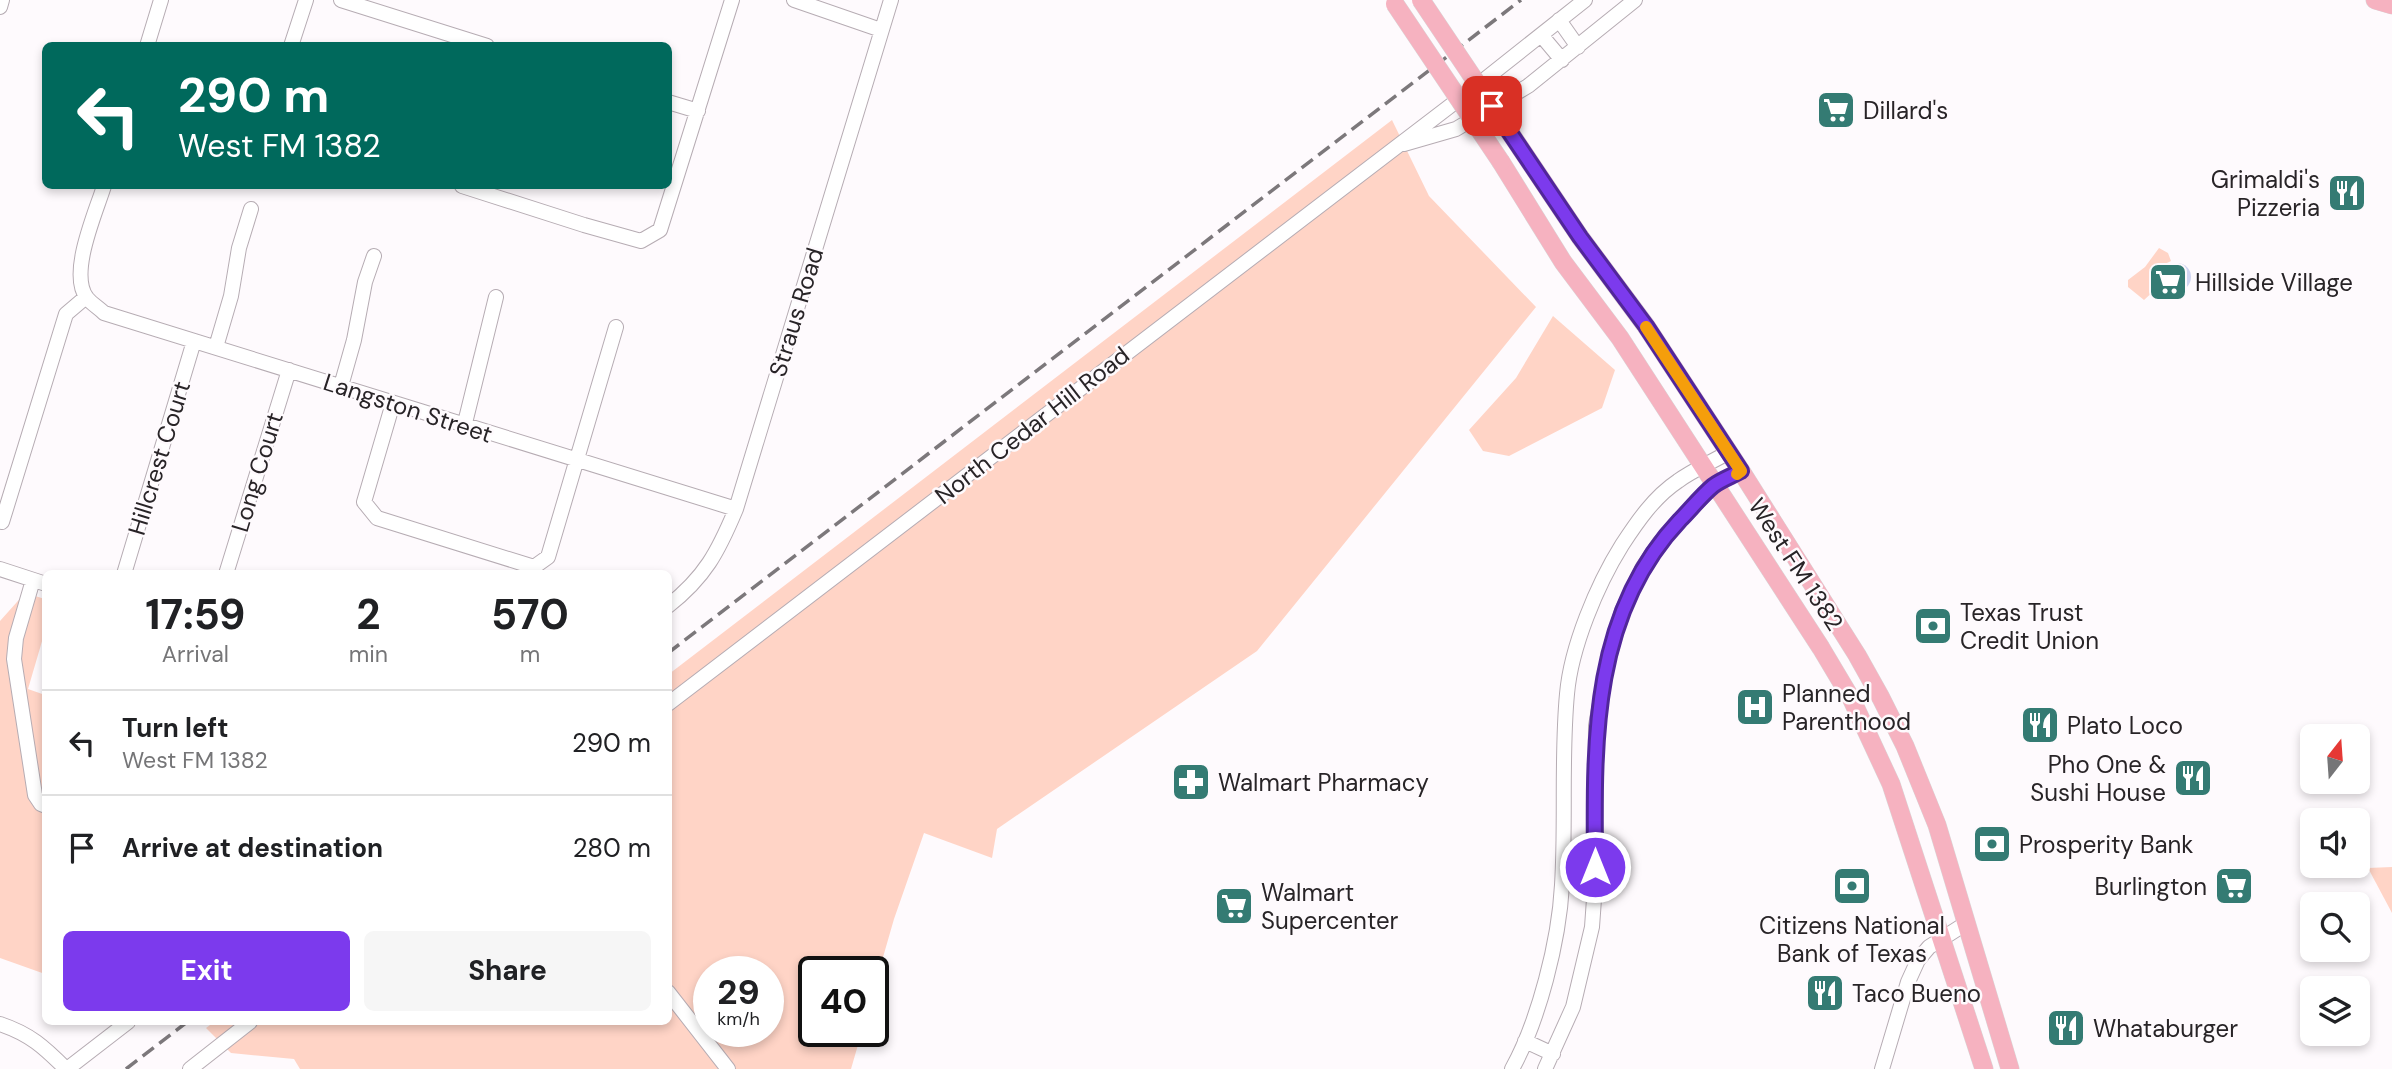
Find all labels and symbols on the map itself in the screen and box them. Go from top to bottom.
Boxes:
pin [1462,76,1522,136]
supermarket icon: Dillard's [1815,89,1857,131]
place label: Dillard's [1863,95,1948,126]
place label: Grimaldi's Pizzeria [2211,164,2320,223]
restaurant icon: Grimaldi's Pizzeria [2326,172,2368,214]
street label: Straus Road [762,244,830,380]
supermarket icon: Hillside Village [2147,261,2189,303]
place label: Hillside Village [2195,267,2353,298]
street label: North Cedar Hill Road [928,339,1136,511]
street label: Langston Street [320,366,496,450]
street label: Hillcrest Court [121,377,197,539]
street label: Long Court [224,408,290,536]
street label: West FM 1382 [1742,492,1850,636]
place label: Texas Trust Credit Union [1960,597,2099,656]
bank icon: Texas Trust Credit Union [1912,605,1954,647]
place label: Planned Parenthood [1782,678,1911,737]
hospital icon: Planned Parenthood [1734,686,1776,728]
restaurant icon: Plato Loco [2019,704,2061,746]
place label: Plato Loco [2067,710,2183,741]
north arrow [2300,724,2370,794]
place label: Pho One & Sushi House [2030,749,2166,808]
restaurant icon: Pho One & Sushi House [2172,757,2214,799]
pharmacy icon: Walmart Pharmacy [1170,761,1212,803]
place label: Walmart Pharmacy [1218,767,1429,798]
bank icon: Prosperity Bank [1971,823,2013,865]
place label: Prosperity Bank [2019,829,2193,860]
position arrow [1558,830,1632,904]
bank icon: Citizens National Bank of Texas [1831,865,1873,907]
supermarket icon: Burlington [2213,865,2255,907]
place label: Burlington [2095,871,2207,902]
place label: Walmart Supercenter [1261,877,1399,936]
supermarket icon: Walmart Supercenter [1213,885,1255,927]
place label: Citizens National Bank of Texas [1759,910,1945,969]
speed limit sign: 40 [798,956,889,1047]
restaurant icon: Taco Bueno [1804,972,1846,1014]
place label: Taco Bueno [1852,978,1981,1009]
restaurant icon: Whataburger [2045,1007,2087,1049]
place label: Whataburger [2093,1013,2238,1044]

